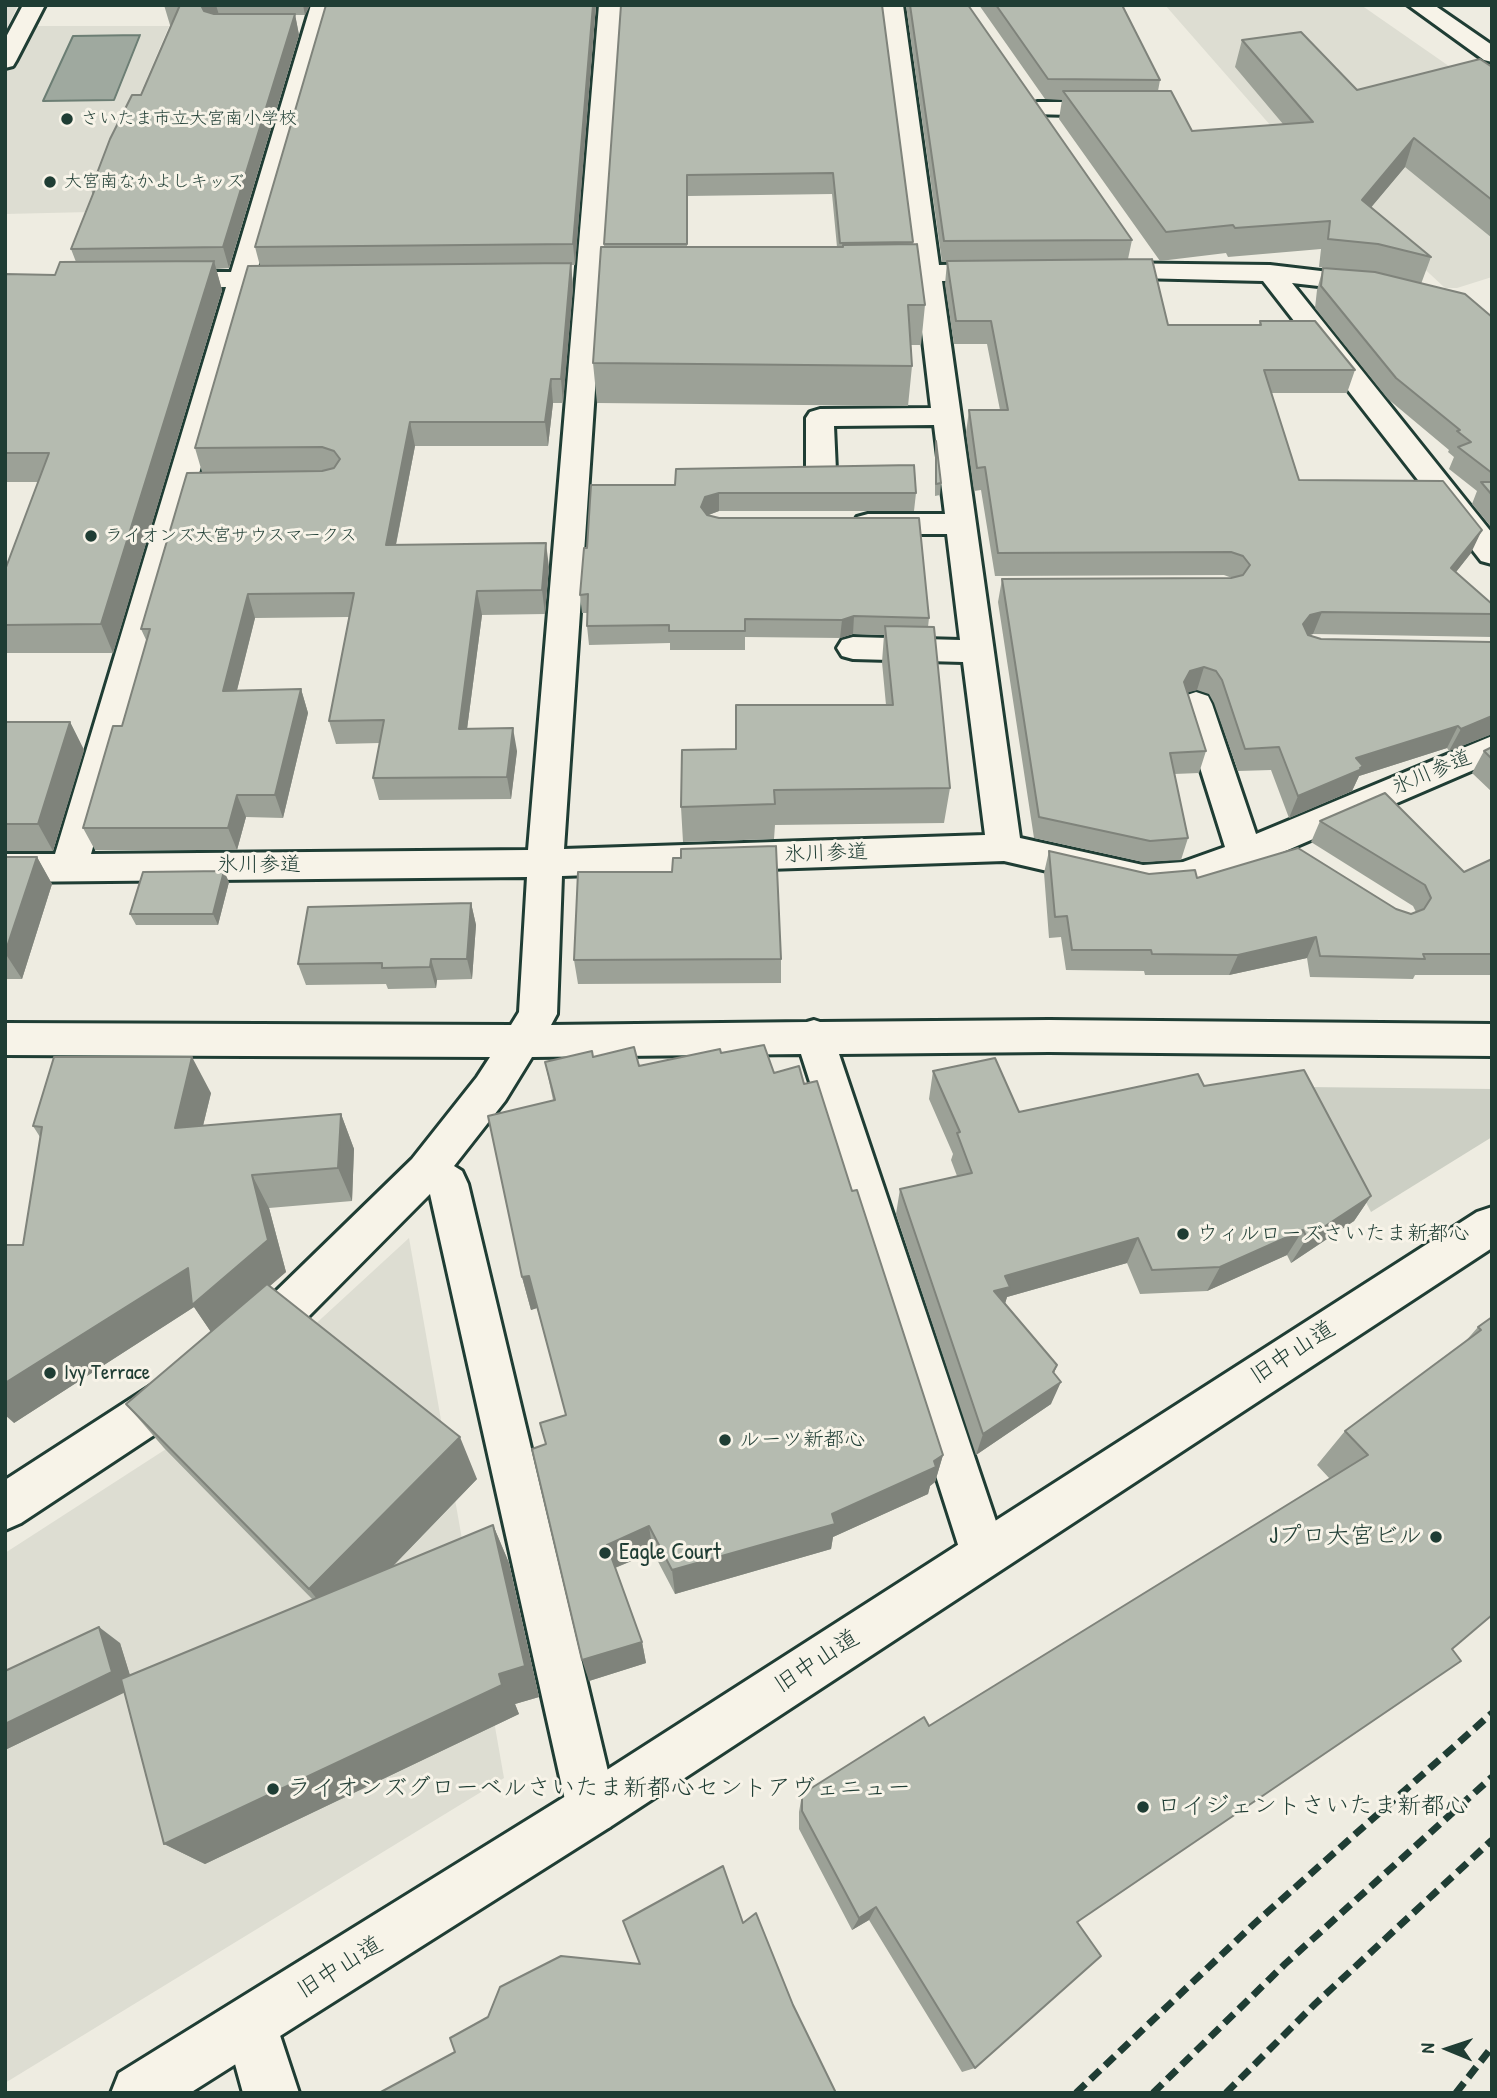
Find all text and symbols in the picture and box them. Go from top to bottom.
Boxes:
place label: さいたま市立大宮南小学校 [81,108,297,130]
marker: さいたま市立大宮南小学校 [59,111,75,127]
place label: 大宮南なかよしキッズ [64,171,244,193]
marker: 大宮南なかよしキッズ [42,174,58,190]
place label: ライオンズ大宮サウスマークス [105,525,357,547]
marker: ライオンズ大宮サウスマークス [83,528,99,544]
street label: 氷川参道 [1388,745,1476,801]
street label: 氷川参道 [784,840,868,868]
street label: 氷川参道 [217,852,301,878]
place label: ウィルローズさいたま新都心 [1197,1221,1470,1247]
marker: ウィルローズさいたま新都心 [1175,1226,1191,1242]
street label: 旧中山道 [1245,1315,1341,1391]
place label: Ivy Terrace [64,1360,150,1386]
marker: Ivy Terrace [42,1365,58,1381]
place label: ルーツ新都心 [739,1427,866,1453]
marker: ルーツ新都心 [717,1432,733,1448]
place label: Jプロ大宮ビル [1269,1523,1422,1551]
marker: Jプロ大宮ビル [1428,1529,1444,1545]
place label: Eagle Court [619,1539,721,1567]
marker: Eagle Court [597,1545,613,1561]
street label: 旧中山道 [769,1624,865,1700]
place label: ライオンズグローベルさいたま新都心セントアヴェニュー [287,1775,911,1803]
marker: ライオンズグローベルさいたま新都心セントアヴェニュー [265,1781,281,1797]
place label: ロイジェントさいたま新都心 [1157,1793,1469,1821]
marker: ロイジェントさいたま新都心 [1135,1799,1151,1815]
street label: 旧中山道 [292,1930,388,2006]
north arrow [1413,2014,1483,2084]
text: N [1414,2043,1440,2054]

